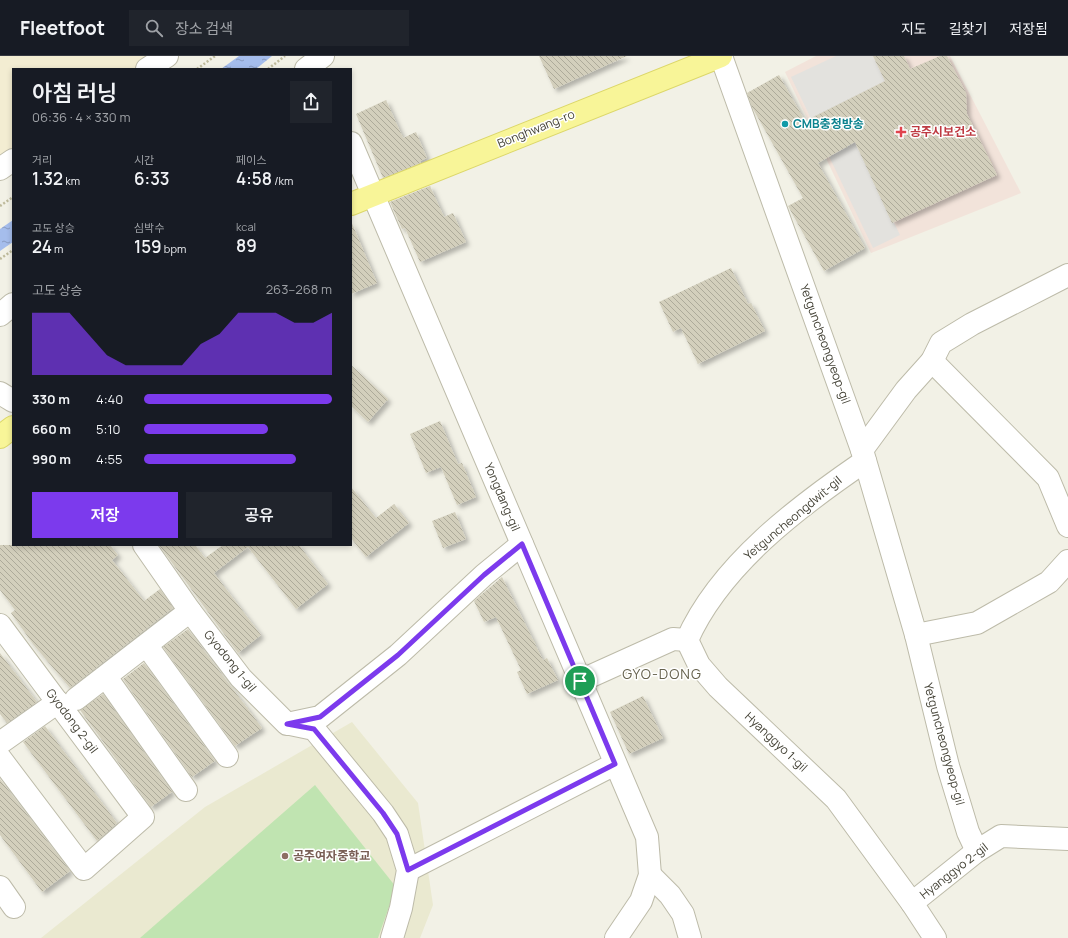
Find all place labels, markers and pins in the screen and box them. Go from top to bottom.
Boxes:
place label: CMB충청방송 [793,115,864,132]
marker: CMB충청방송 [780,119,790,129]
place label: 공주시보건소 [910,123,976,140]
marker: 공주시보건소 [895,126,907,138]
pin [563,664,597,698]
place label: 공주여자중학교 [293,847,370,864]
marker: 공주여자중학교 [280,851,290,861]

